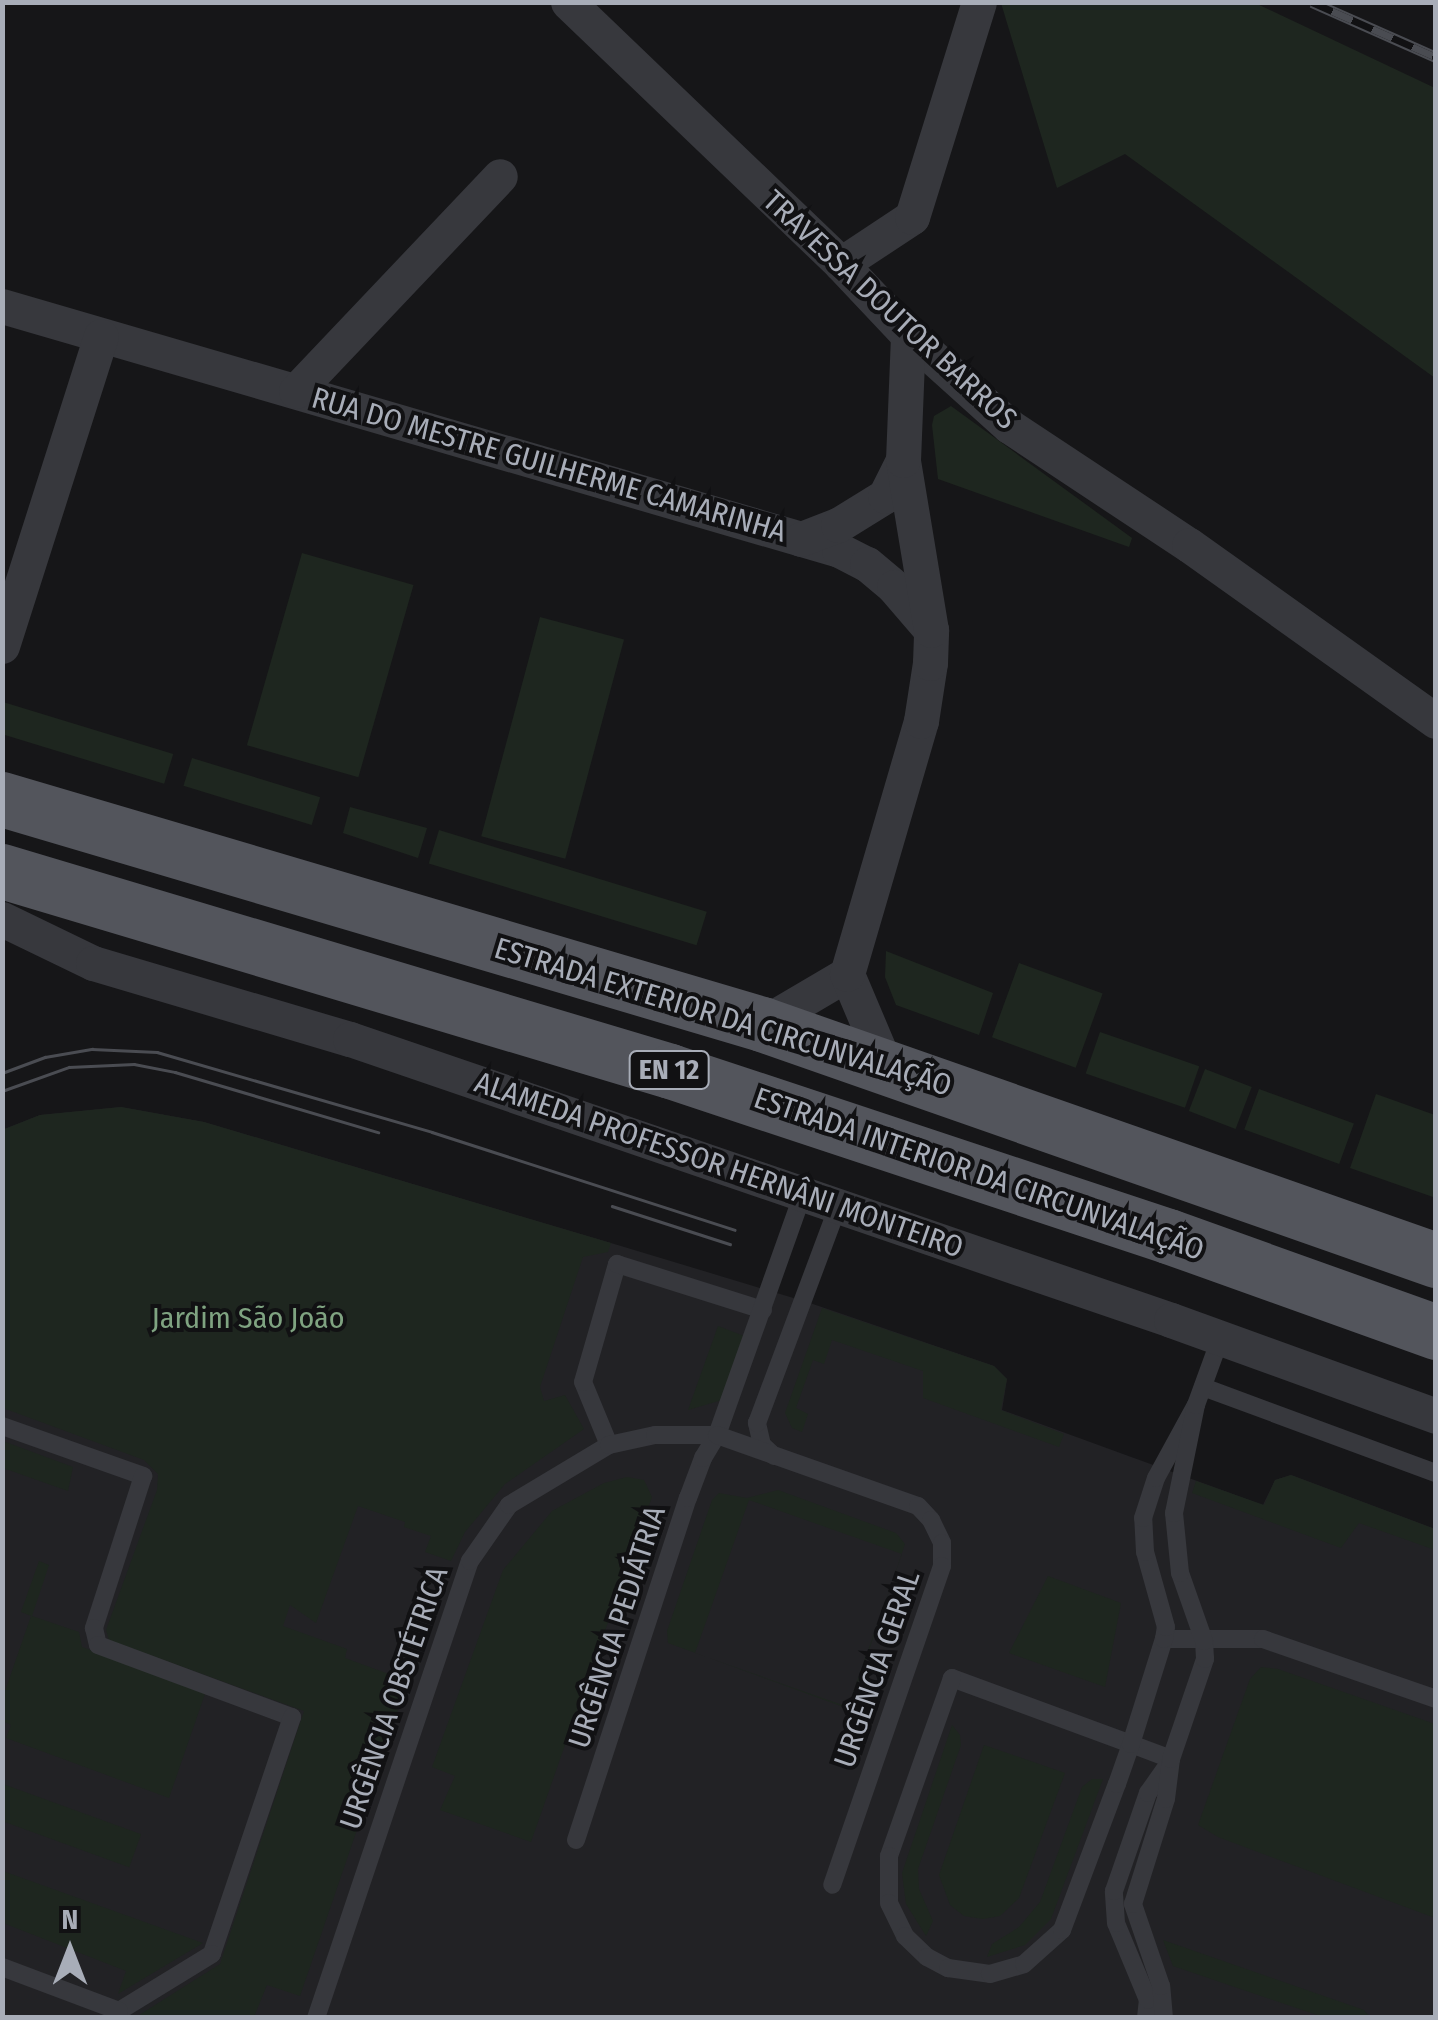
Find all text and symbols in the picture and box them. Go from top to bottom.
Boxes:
street label: TRAVESSA DOUTOR BARROS [756,183,1024,437]
street label: RUA DO MESTRE GUILHERME CAMARINHA [308,380,790,550]
street label: ESTRADA EXTERIOR DA CIRCUNVALAÇÃO [490,930,956,1104]
road number: EN 12 [626,1047,712,1093]
street label: ALAMEDA PROFESSOR HERNÂNI MONTEIRO [470,1064,968,1266]
street label: ESTRADA INTERIOR DA CIRCUNVALAÇÃO [749,1080,1209,1268]
park label: Jardim São João [152,1300,344,1336]
street label: URGÊNCIA PEDIÁTRIA [561,1501,673,1753]
street label: URGÊNCIA OBSTÉTRICA [332,1562,456,1834]
street label: URGÊNCIA GERAL [826,1566,928,1772]
north arrow [20,1900,120,2000]
text: N [62,1903,78,1936]

